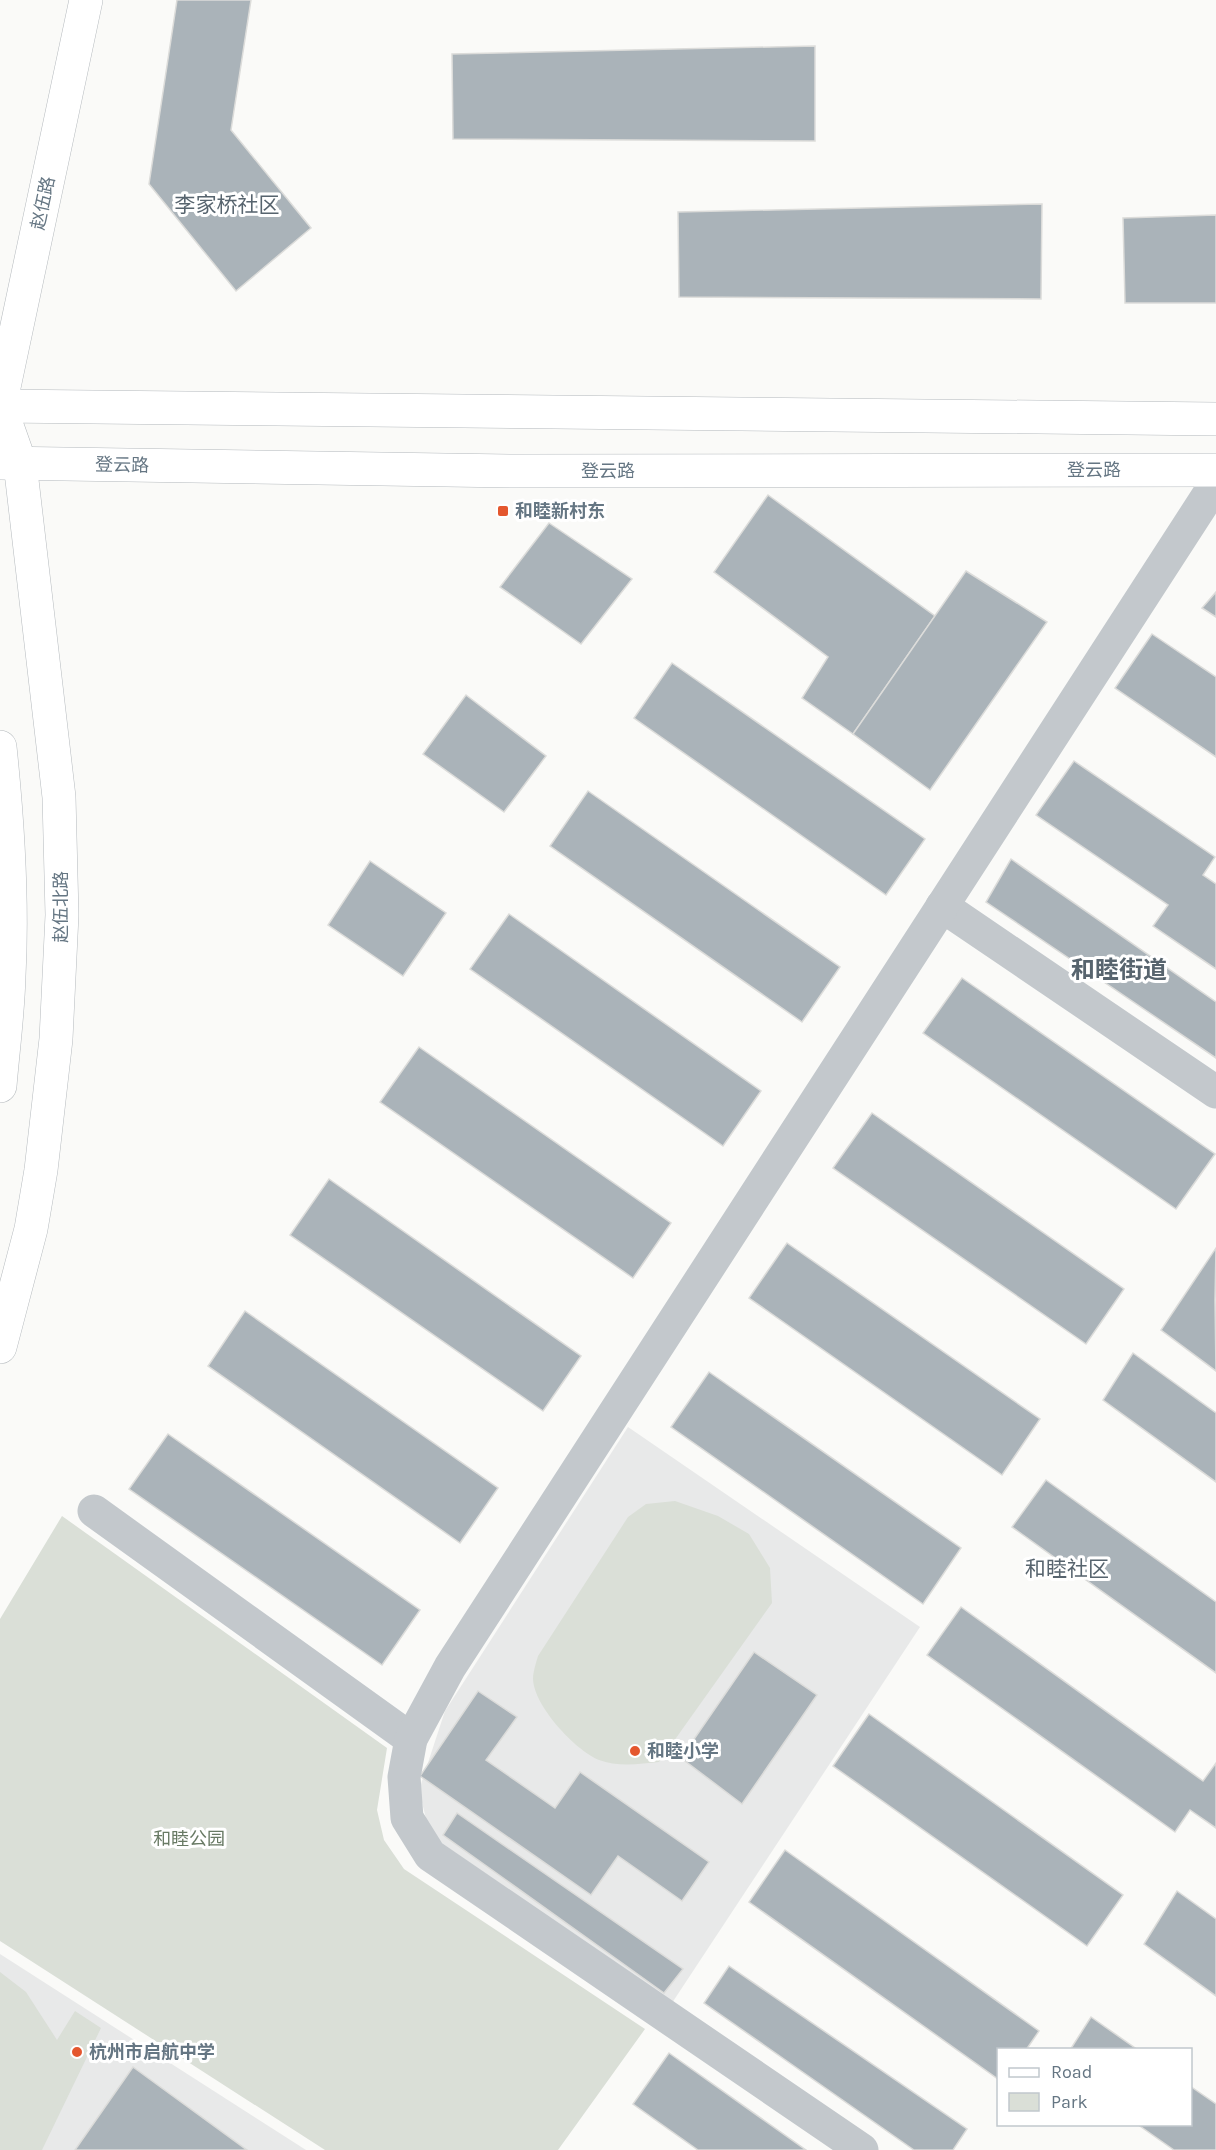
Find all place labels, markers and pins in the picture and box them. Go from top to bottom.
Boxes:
place label: 和睦新村东 [515,500,605,522]
marker: 和睦新村东 [496,504,510,518]
place label: 和睦小学 [647,1740,719,1762]
marker: 和睦小学 [628,1744,642,1758]
place label: 杭州市启航中学 [89,2041,215,2063]
marker: 杭州市启航中学 [70,2045,84,2059]

